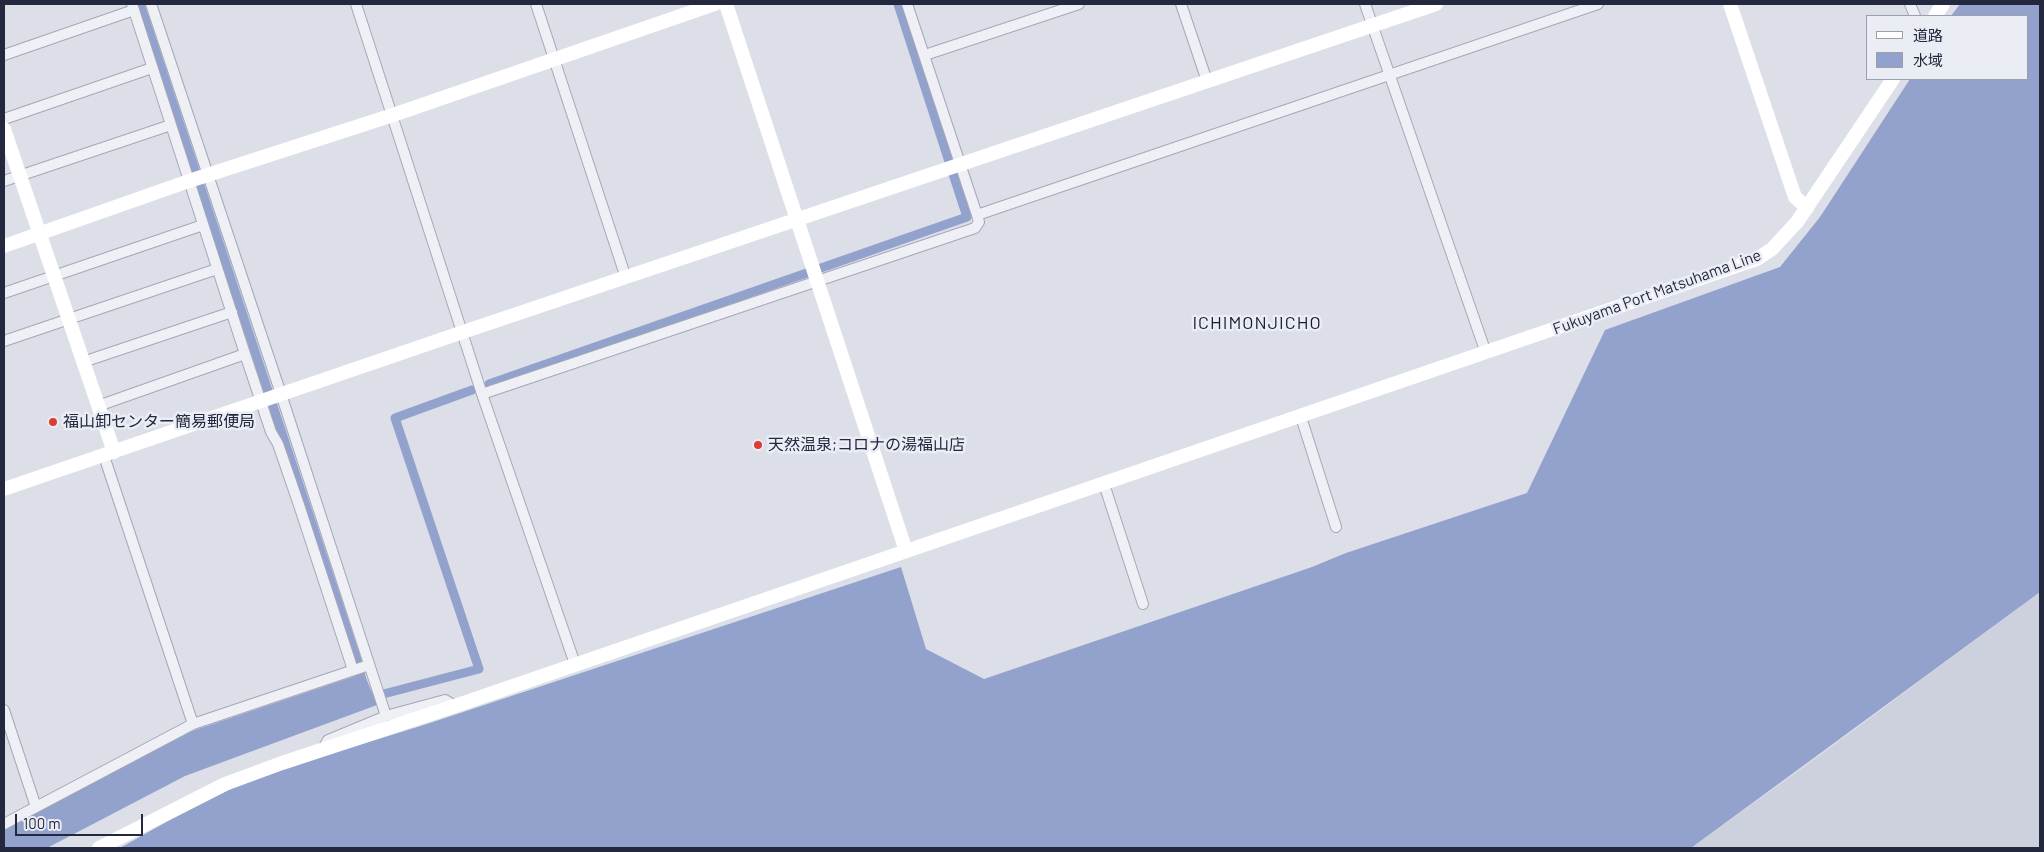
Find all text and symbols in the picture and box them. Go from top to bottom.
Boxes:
legend [1866,15,2029,80]
text: 道路 [1913,26,1943,44]
text: 水域 [1913,51,1943,69]
street label: Fukuyama Port Matsuhama Line [1550,245,1764,339]
district label: ICHIMONJICHO [1191,312,1323,334]
place label: 福山卸センター簡易郵便局 [63,412,255,432]
marker: 福山卸センター簡易郵便局 [47,416,59,428]
place label: 天然温泉;コロナの湯福山店 [768,435,965,455]
marker: 天然温泉;コロナの湯福山店 [752,439,764,451]
scale bar [18,804,145,836]
text: 100 m [23,814,61,832]

